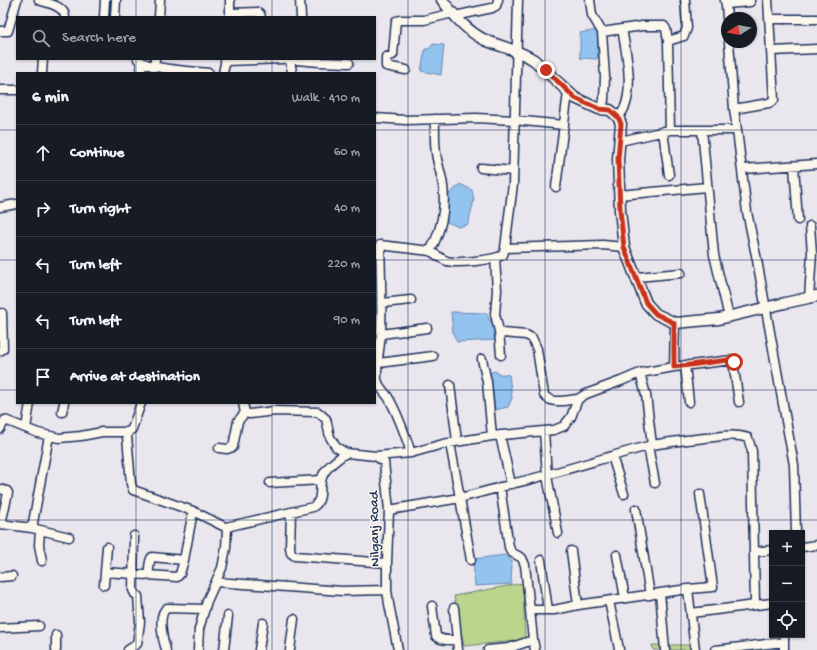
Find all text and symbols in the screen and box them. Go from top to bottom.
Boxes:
north arrow [721,12,757,48]
search box [16,16,376,60]
icon: search [30,27,52,49]
text: Search here [62,29,136,47]
route end [537,61,555,79]
text: 6 min [32,88,68,108]
text: Walk · 410 m [292,91,360,106]
icon: ahead [32,142,54,164]
text: Continue [70,144,124,162]
text: 60 m [334,145,360,160]
icon: right [32,198,54,220]
text: Turn right [70,200,130,218]
text: 40 m [334,201,360,216]
icon: left [32,254,54,276]
text: Turn left [70,256,121,274]
text: 220 m [328,257,360,272]
icon: left [32,310,54,332]
text: Turn left [70,312,121,330]
text: 90 m [334,313,360,328]
route start [725,353,743,371]
icon: arrive [32,366,54,388]
text: Arrive at destination [70,368,200,386]
street label: Nilganj Road [366,489,385,567]
map controls [769,530,805,638]
button: + [769,530,805,566]
button: − [769,566,805,602]
button: locate [769,602,805,638]

